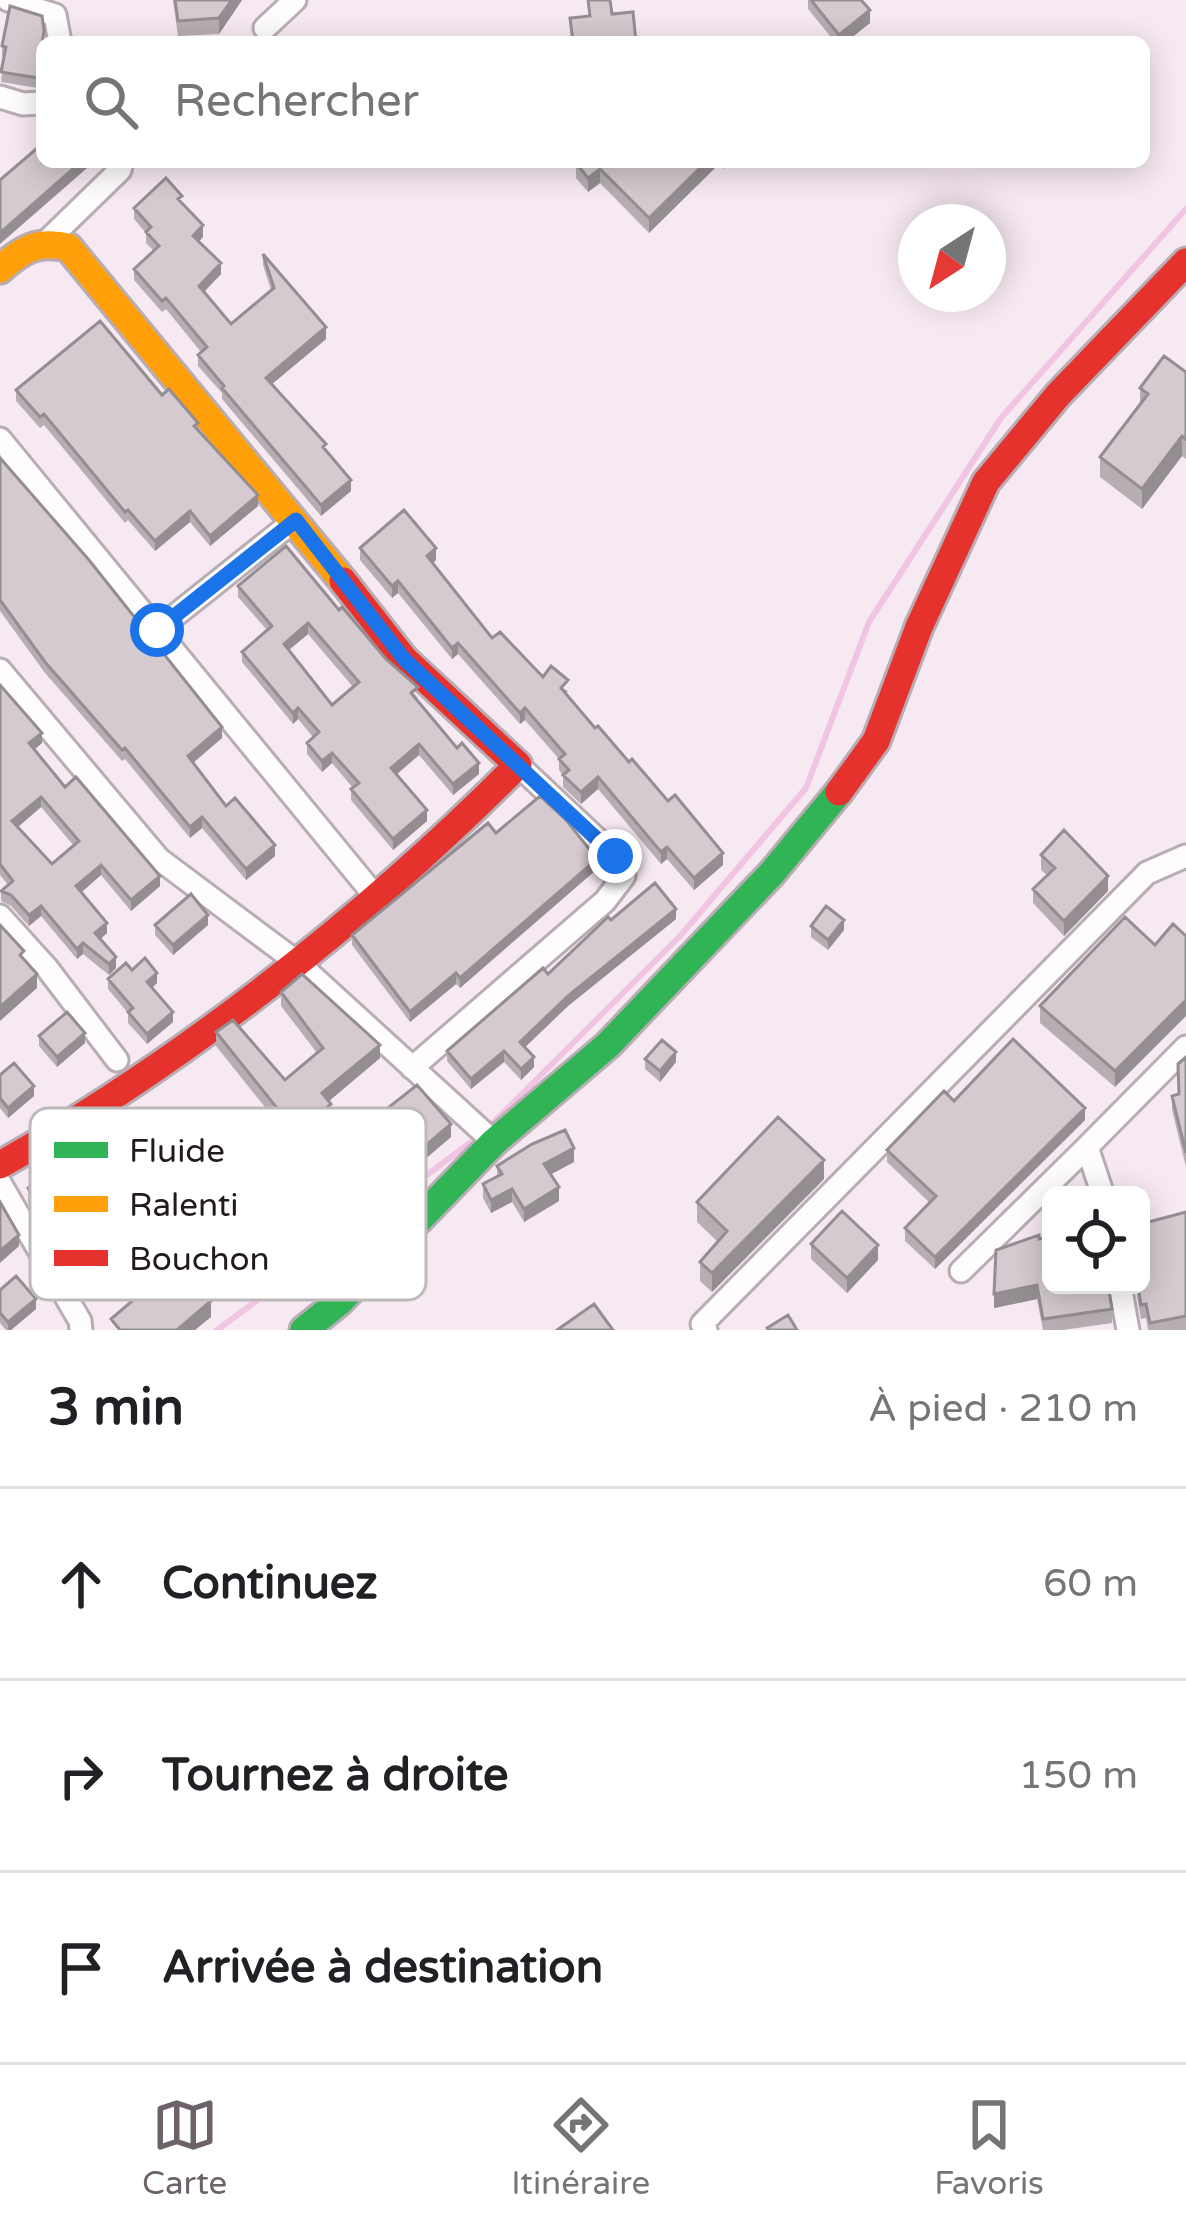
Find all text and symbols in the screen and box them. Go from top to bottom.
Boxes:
search box [36,36,1150,168]
icon: search [78,69,144,135]
text: Rechercher [174,75,419,129]
north arrow [898,204,1006,312]
route start [130,603,184,657]
route end [588,829,642,883]
legend [30,1108,426,1300]
text: Fluide [129,1132,225,1171]
text: Ralenti [129,1186,238,1225]
map controls [1042,1186,1150,1294]
button: locate [1042,1186,1150,1294]
text: Bouchon [129,1240,270,1279]
text: 3 min [48,1377,184,1439]
text: À pied · 210 m [868,1385,1138,1432]
icon: ahead [48,1551,114,1617]
text: Continuez [162,1557,378,1611]
text: 60 m [1043,1560,1138,1607]
icon: right [48,1743,114,1809]
text: Tournez à droite [162,1749,508,1803]
text: 150 m [1019,1752,1138,1799]
icon: arrive [48,1935,114,2001]
text: Arrivée à destination [162,1941,603,1995]
tab: Carte [142,2092,227,2203]
tab: Itinéraire [511,2092,650,2203]
tab: Favoris [934,2092,1044,2203]

